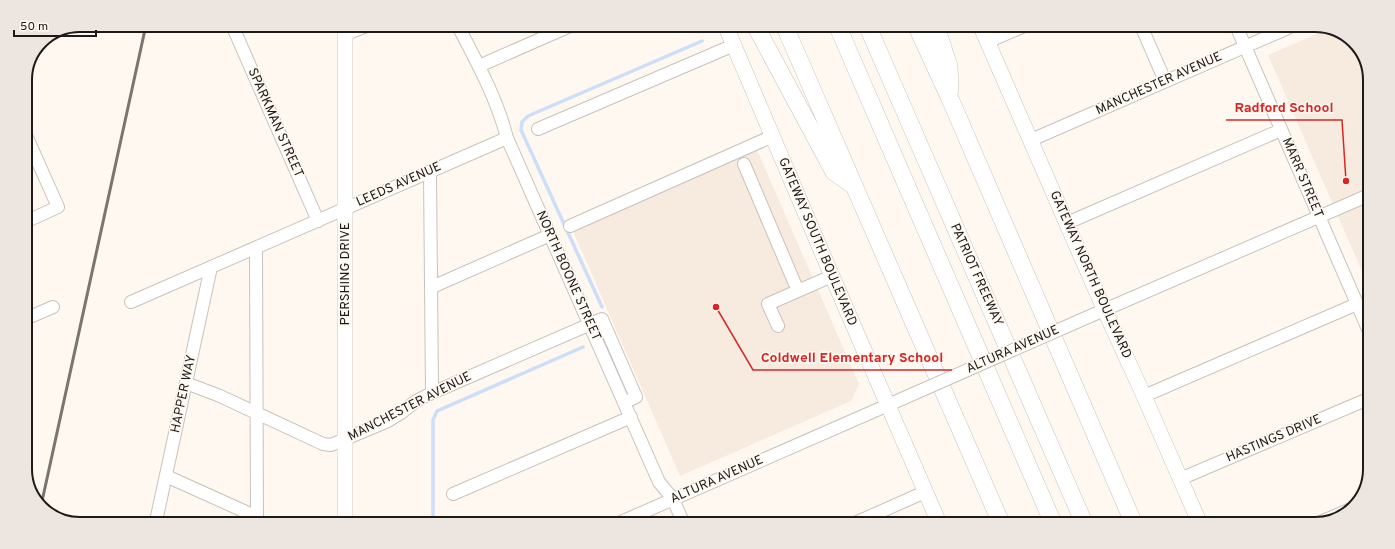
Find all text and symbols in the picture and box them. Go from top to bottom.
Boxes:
scale bar [14,12,96,38]
text: 50 m [20,19,48,35]
street label: MANCHESTER AVENUE [1093,49,1225,119]
street label: SPARKMAN STREET [244,66,306,180]
callout: Radford School [1226,94,1342,120]
text: Radford School [1234,100,1334,117]
street label: MARR STREET [1278,135,1326,221]
street label: GATEWAY SOUTH BOULEVARD [774,155,860,329]
street label: LEEDS AVENUE [354,159,444,211]
street label: GATEWAY NORTH BOULEVARD [1046,189,1134,361]
street label: NORTH BOONE STREET [532,208,604,344]
street label: PATRIOT FREEWAY [946,221,1006,329]
street label: PERSHING DRIVE [338,222,354,326]
street label: ALTURA AVENUE [964,322,1062,378]
callout: Coldwell Elementary School [753,344,952,370]
text: Coldwell Elementary School [761,350,943,367]
street label: HAPPER WAY [168,354,200,434]
street label: MANCHESTER AVENUE [346,369,474,445]
street label: HASTINGS DRIVE [1224,412,1324,466]
street label: ALTURA AVENUE [668,452,766,508]

